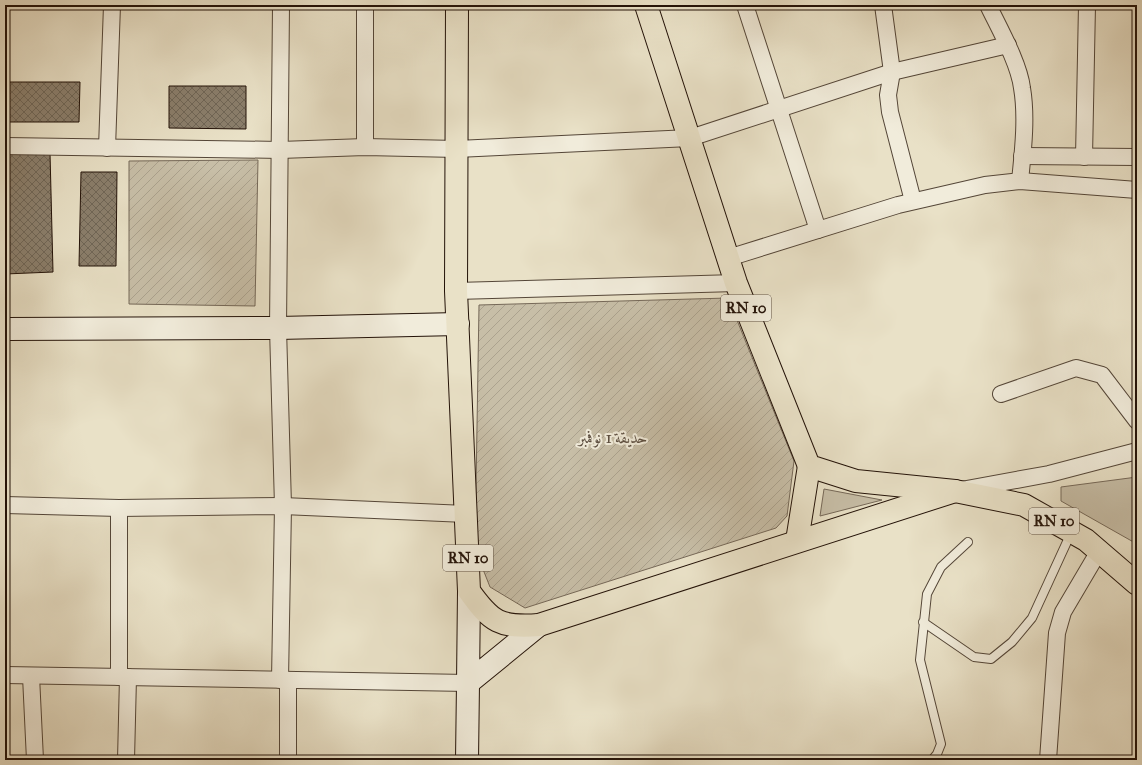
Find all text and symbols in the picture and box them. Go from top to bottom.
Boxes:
road number: RN 10 [721,295,771,321]
park label: حديقة 1 نوفمبر [577,428,648,448]
road number: RN 10 [1029,508,1079,534]
road number: RN 10 [443,545,493,571]

